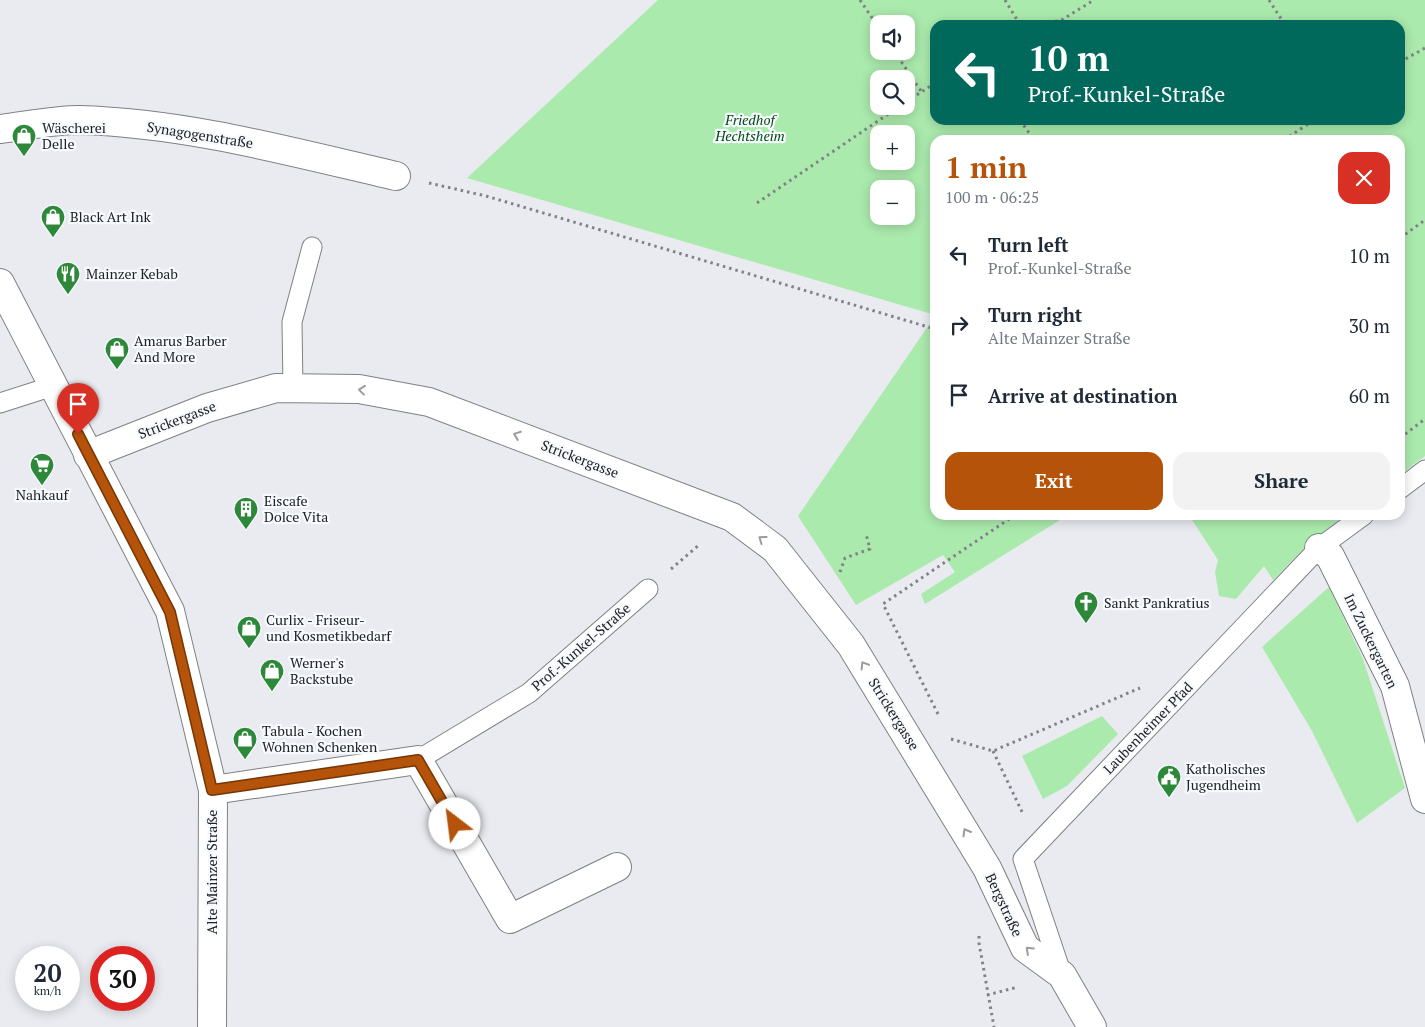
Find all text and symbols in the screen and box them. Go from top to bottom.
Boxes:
map controls [870,15,915,225]
button: sound [870,15,915,60]
text: 10 m [1028,35,1109,81]
icon: left [945,40,1010,105]
button: search [870,70,915,115]
text: Prof.-Kunkel-Straße [1028,79,1225,108]
park label: Friedhof Hechtsheim [714,110,785,145]
street label: Synagogenstraße [146,117,255,152]
place label: Wäscherei Delle [42,118,106,153]
shop icon: Wäscherei Delle [11,123,37,157]
button: + [870,125,915,170]
text: 1 min [945,147,1027,187]
button: close [1338,152,1390,204]
button: − [870,180,915,225]
text: 100 m · 06:25 [945,186,1039,208]
shop icon: Black Art Ink [40,204,66,238]
place label: Black Art Ink [70,207,152,226]
text: Turn left [988,232,1069,257]
icon: left [945,241,973,269]
text: 10 m [1349,243,1390,268]
text: Prof.-Kunkel-Straße [988,257,1132,279]
restaurant icon: Mainzer Kebab [55,261,81,295]
place label: Mainzer Kebab [86,264,178,283]
text: Turn right [988,302,1082,327]
icon: right [945,311,973,339]
text: 30 m [1349,313,1390,338]
text: Alte Mainzer Straße [988,327,1131,349]
place label: Amarus Barber And More [134,331,227,366]
shop icon: Amarus Barber And More [104,336,130,370]
icon: arrive [945,381,973,409]
pin [57,383,99,434]
text: Arrive at destination [988,383,1177,408]
text: 60 m [1349,383,1390,408]
one-way arrow [357,385,365,396]
icon: arrive [64,390,92,418]
street label: Strickergasse [135,396,218,443]
one-way arrow [513,431,522,441]
street label: Strickergasse [539,435,622,482]
supermarket icon: Nahkauf [29,452,55,486]
button: Exit [945,452,1163,510]
button: Share [1173,452,1390,510]
place label: Nahkauf [16,485,70,504]
place label: Eiscafe Dolce Vita [264,491,328,526]
building icon: Eiscafe Dolce Vita [233,496,259,530]
one-way arrow [759,537,768,545]
church icon: Sankt Pankratius [1073,590,1099,624]
street label: Im Zuckergarten [1340,590,1403,692]
place label: Sankt Pankratius [1104,593,1210,612]
street label: Prof.-Kunkel-Straße [527,598,634,695]
place label: Curlix - Friseur- und Kosmetikbedarf [266,610,392,645]
shop icon: Curlix - Friseur- und Kosmetikbedarf [236,615,262,649]
place label: Werner's Backstube [290,653,353,688]
shop icon: Werner's Backstube [259,658,285,692]
one-way arrow [861,662,870,671]
street label: Strickergasse [865,674,924,753]
street label: Laubenheimer Pfad [1099,677,1197,778]
place label: Tabula - Kochen Wohnen Schenken [262,721,378,756]
shop icon: Tabula - Kochen Wohnen Schenken [232,726,258,760]
place label: Katholisches Jugendheim [1186,759,1266,794]
public building icon: Katholisches Jugendheim [1156,764,1182,798]
position arrow [428,797,480,849]
street label: Alte Mainzer Straße [202,810,221,934]
one-way arrow [962,829,972,838]
street label: Bergstraße [981,870,1027,940]
speed limit sign: 30 [90,946,155,1011]
one-way arrow [1026,947,1035,956]
text: 20 [33,956,62,989]
text: km/h [34,983,61,998]

